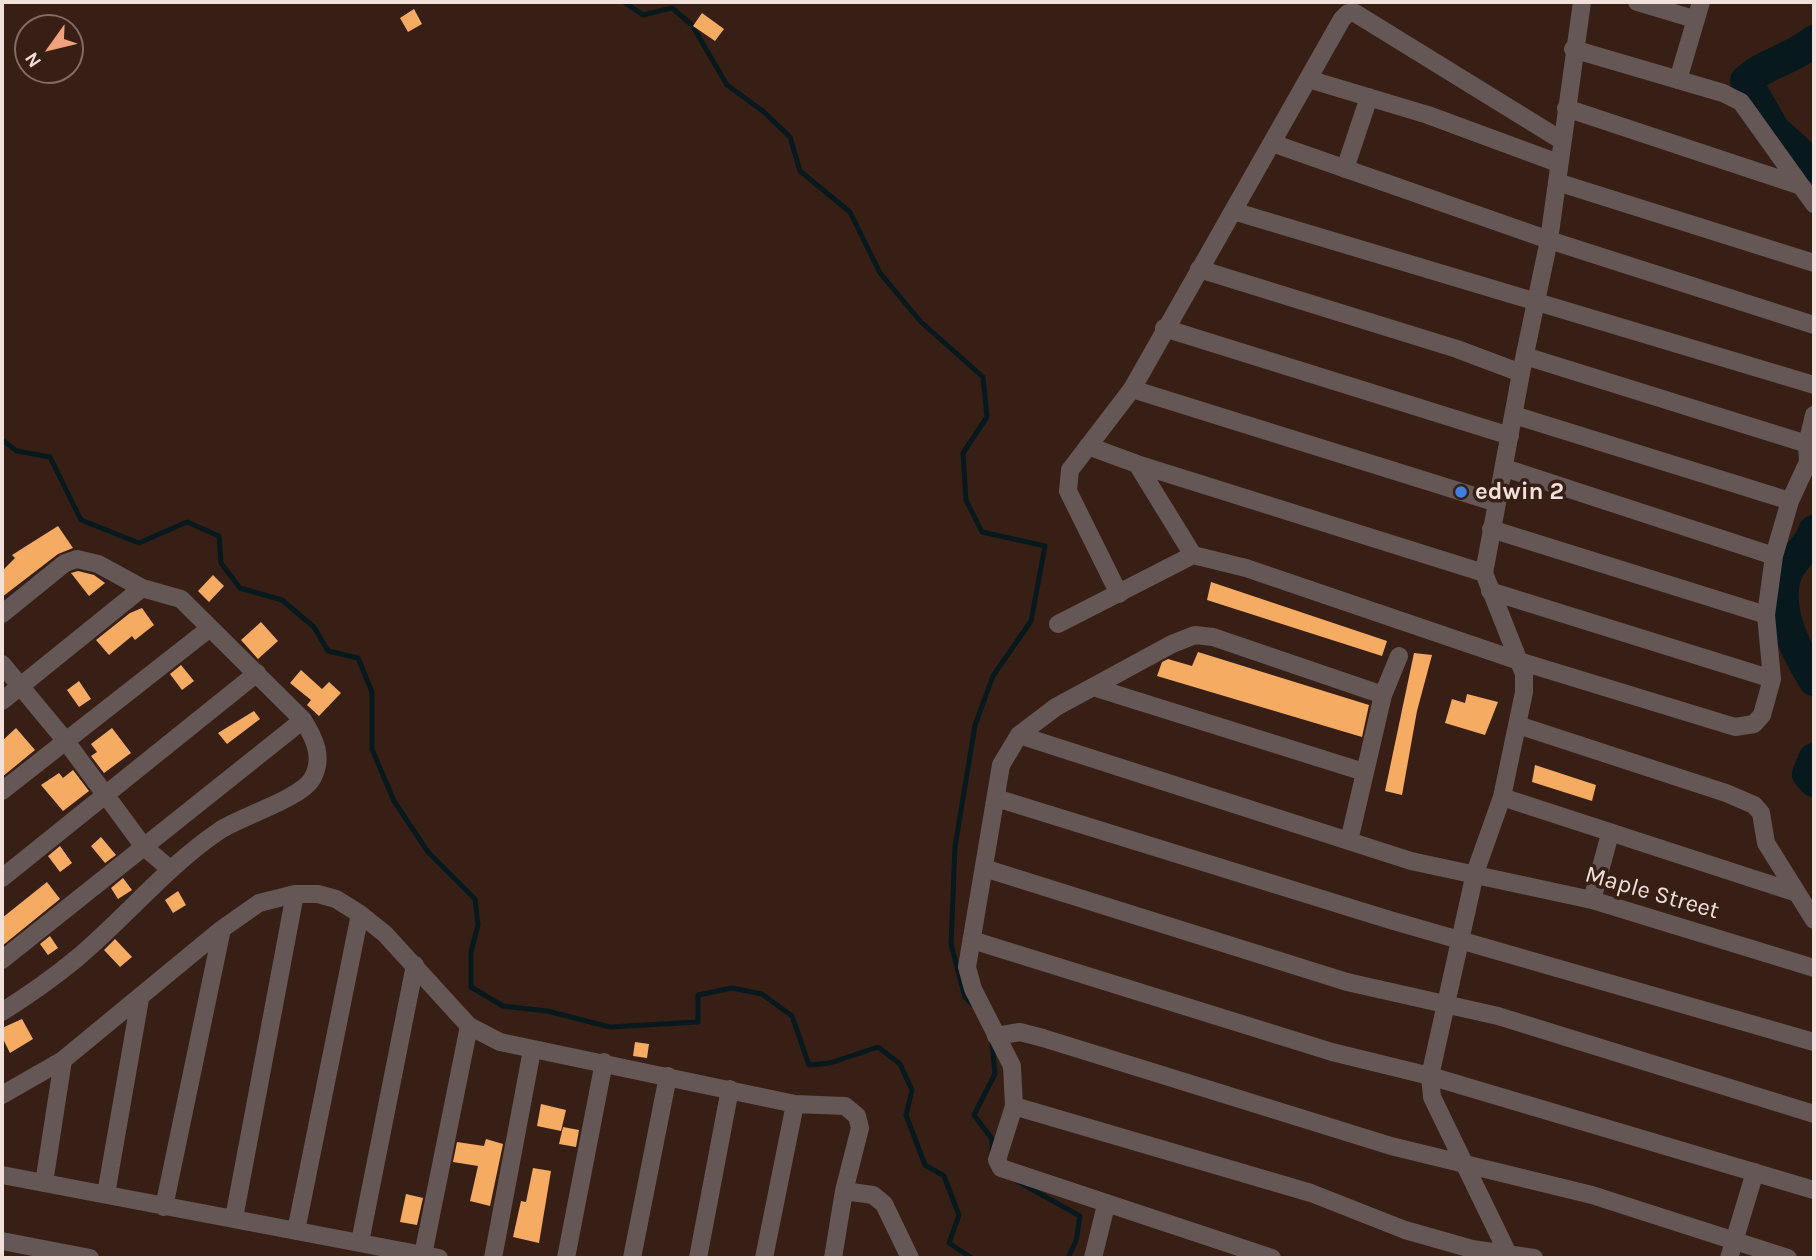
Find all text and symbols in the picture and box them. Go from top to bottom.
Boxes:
north arrow [14,14,84,84]
text: N [20,48,46,71]
place label: edwin 2 [1475,478,1564,506]
marker: edwin 2 [1453,484,1469,500]
street label: Maple Street [1582,860,1722,926]

